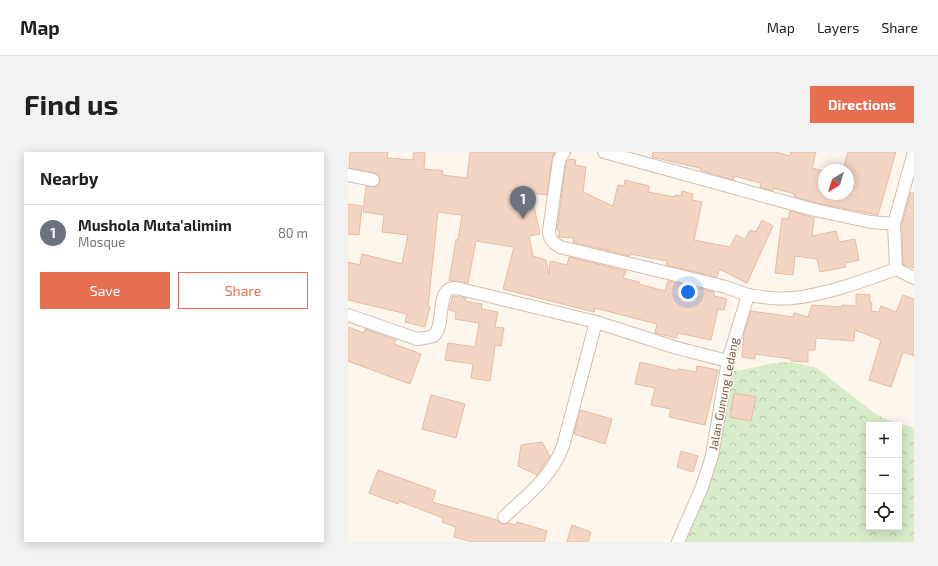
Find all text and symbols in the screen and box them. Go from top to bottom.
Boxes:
text: Map [20,16,60,39]
text: Map [767,19,795,36]
text: Layers [817,19,859,36]
text: Share [881,19,918,36]
button: Directions [810,86,914,123]
text: Find us [24,87,118,121]
north arrow [818,164,854,200]
text: Nearby [40,168,98,188]
pin: 1 [510,186,536,219]
text: Mushola Muta'alimim [78,216,232,234]
text: 1 [50,225,56,241]
text: 80 m [278,225,308,241]
text: Mosque [78,234,125,250]
button: Save [40,272,170,309]
button: Share [178,272,308,309]
your location [678,282,698,302]
street label: Jalan Gunung Ledang [705,336,741,451]
map controls [866,422,902,530]
button: + [866,422,902,458]
button: − [866,458,902,494]
button: locate [866,494,902,530]

